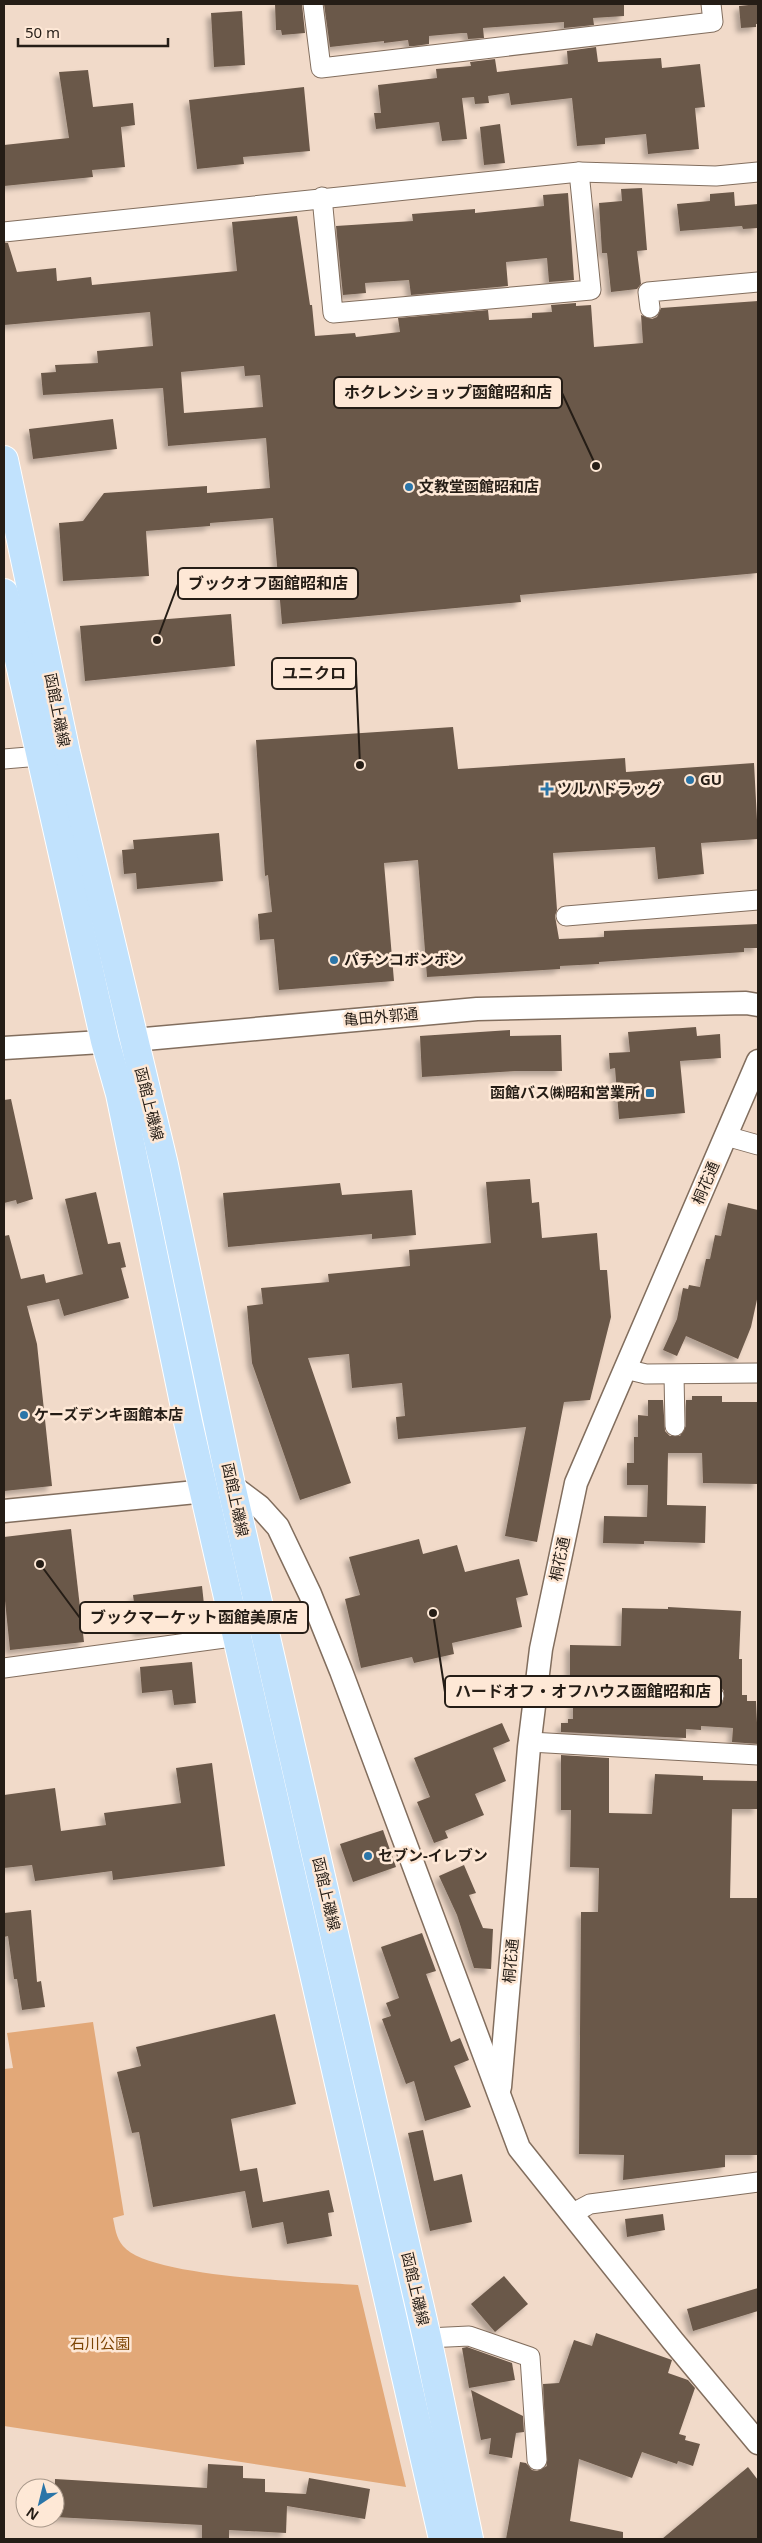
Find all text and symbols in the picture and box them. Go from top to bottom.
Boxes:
scale bar [18,15,168,47]
text: 50 m [25,22,60,42]
callout: ホクレンショップ函館昭和店 [334,377,562,408]
text: ホクレンショップ函館昭和店 [344,381,552,403]
place label: 文教堂函館昭和店 [419,476,539,496]
marker: 文教堂函館昭和店 [403,481,415,493]
callout: ブックオフ函館昭和店 [178,568,358,599]
text: ブックオフ函館昭和店 [188,572,348,594]
callout: ユニクロ [272,658,356,689]
text: ユニクロ [282,662,346,684]
street label: 函館上磯線 [41,671,75,749]
place label: GU [700,769,722,789]
marker: GU [684,774,696,786]
place label: ツルハドラッグ [557,778,662,798]
marker: ツルハドラッグ [541,783,553,795]
place label: パチンコボンボン [344,949,464,969]
marker: パチンコボンボン [328,954,340,966]
street label: 亀田外郭通 [343,1003,419,1029]
street label: 函館上磯線 [131,1065,169,1143]
place label: 函館バス㈱昭和営業所 [490,1082,640,1102]
marker: 函館バス㈱昭和営業所 [644,1087,656,1099]
street label: 桐花通 [687,1158,723,1207]
place label: ケーズデンキ函館本店 [34,1404,183,1424]
marker: ケーズデンキ函館本店 [18,1409,30,1421]
street label: 函館上磯線 [218,1461,254,1539]
street label: 桐花通 [545,1535,573,1583]
callout: ブックマーケット函館美原店 [80,1602,308,1633]
text: ブックマーケット函館美原店 [90,1606,298,1628]
callout: ハードオフ・オフハウス函館昭和店 [445,1676,721,1707]
text: ハードオフ・オフハウス函館昭和店 [455,1680,711,1702]
place label: セブン-イレブン [378,1845,488,1865]
marker: セブン-イレブン [362,1850,374,1862]
street label: 函館上磯線 [309,1855,345,1933]
street label: 桐花通 [498,1938,522,1984]
street label: 函館上磯線 [398,2250,434,2328]
park label: 石川公園 [70,2333,130,2353]
north arrow [15,2478,65,2528]
text: N [22,2503,42,2525]

